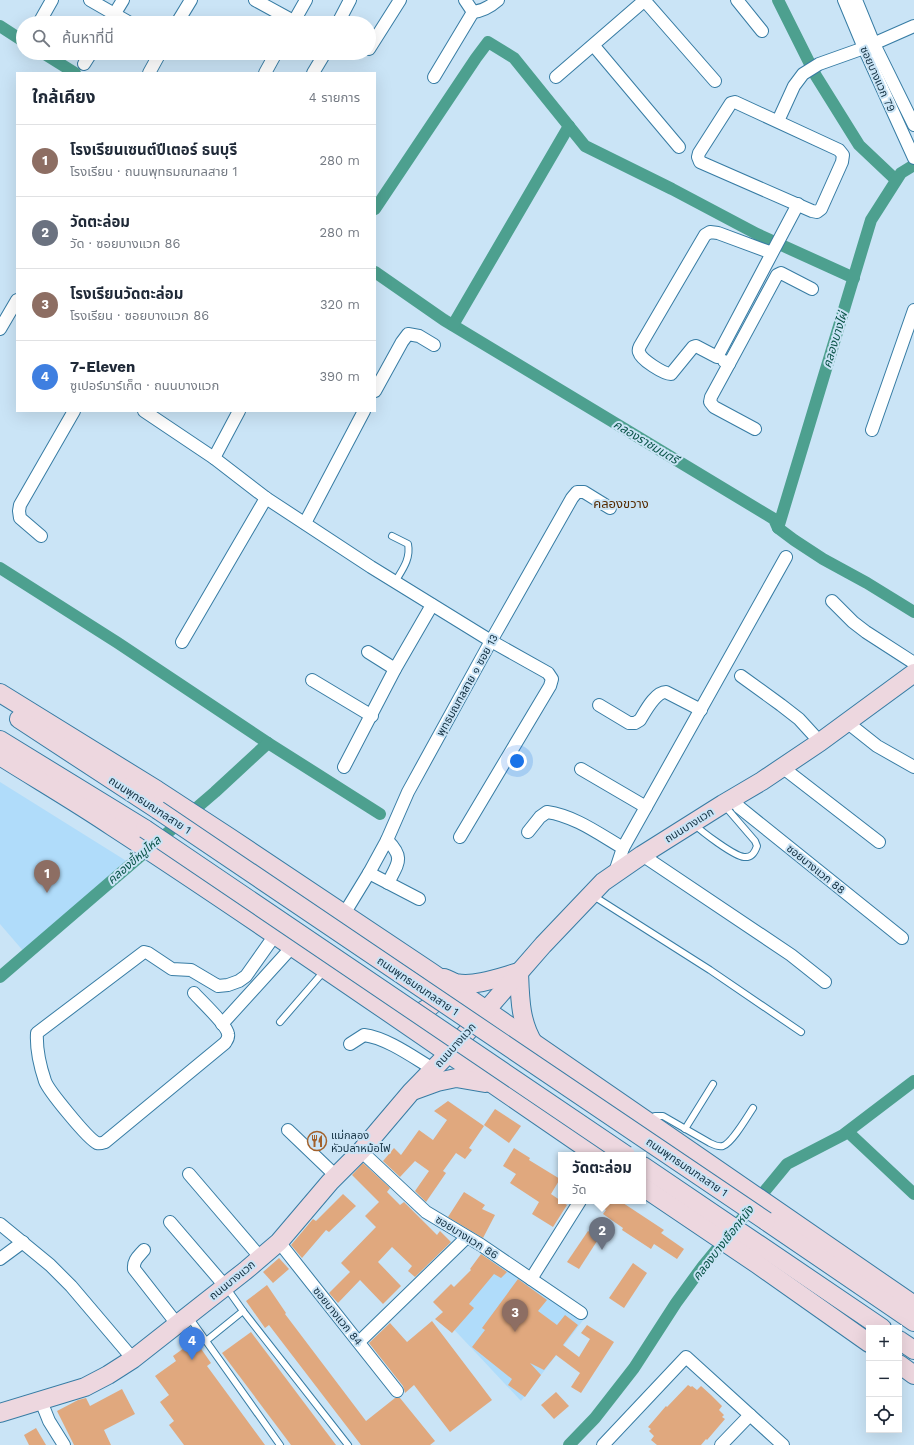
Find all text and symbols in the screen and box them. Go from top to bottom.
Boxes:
search box [16,16,376,60]
icon: search [30,27,52,49]
text: ค้นหาที่นี่ [62,29,114,47]
street label: ซอยบางแวก 79 [857,44,898,114]
text: ใกล้เคียง [32,87,95,107]
text: 4 รายการ [309,90,360,105]
text: โรงเรียนเซนต์ปีเตอร์ ธนบุรี [70,141,237,159]
text: 1 [42,153,48,168]
text: 280 m [320,153,360,168]
text: โรงเรียน · ถนนพุทธมณฑลสาย 1 [70,164,238,179]
text: วัดตะล่อม [70,213,130,231]
text: 2 [41,225,49,240]
text: 280 m [320,225,360,240]
text: วัด · ซอยบางแวก 86 [70,236,181,251]
text: โรงเรียนวัดตะล่อม [70,285,183,303]
text: 3 [41,297,49,312]
text: 320 m [320,297,360,312]
text: โรงเรียน · ซอยบางแวก 86 [70,308,209,323]
water label: คลองบางไผ่ [820,309,851,370]
text: 7-Eleven [70,358,135,376]
text: 4 [41,369,49,384]
text: 390 m [319,369,360,384]
text: ซูเปอร์มาร์เก็ต · ถนนบางแวก [70,378,219,393]
water label: คลองราชมนตรี [611,417,683,468]
district label: คลองขวาง [593,496,649,511]
street label: พุทธมณฑลสาย ๑ ซอย 13 [434,632,501,738]
your location [507,751,527,771]
street label: ถนนพุทธมณฑลสาย 1 [106,774,193,837]
street label: ถนนบางแวก [662,805,716,846]
water label: คลองขี้หมูไหล [103,831,165,888]
street label: ซอยบางแวก 88 [784,842,848,897]
pin: 1 [34,860,60,893]
street label: ถนนพุทธมณฑลสาย 1 [375,954,461,1018]
street label: ถนนบางแวก [432,1020,479,1070]
place label: แม่กลอง หัวปลาหม้อไฟ [331,1129,391,1155]
restaurant icon: แม่กลอง หัวปลาหม้อไฟ [306,1130,328,1152]
street label: ถนนพุทธมณฑลสาย 1 [644,1135,730,1199]
popup [558,1152,646,1204]
text: วัดตะล่อม [572,1159,632,1177]
text: วัด [572,1182,586,1197]
water label: คลองบางเชือกหนัง [689,1202,757,1283]
street label: ซอยบางแวก 86 [433,1213,501,1262]
pin: 2 [589,1217,615,1250]
street label: ถนนบางแวก [207,1258,258,1303]
street label: ซอยบางแวก 84 [310,1284,365,1348]
pin: 3 [502,1299,528,1332]
map controls [866,1325,902,1433]
button: + [866,1325,902,1361]
pin: 4 [179,1327,205,1360]
button: − [866,1361,902,1397]
button: locate [866,1397,902,1433]

